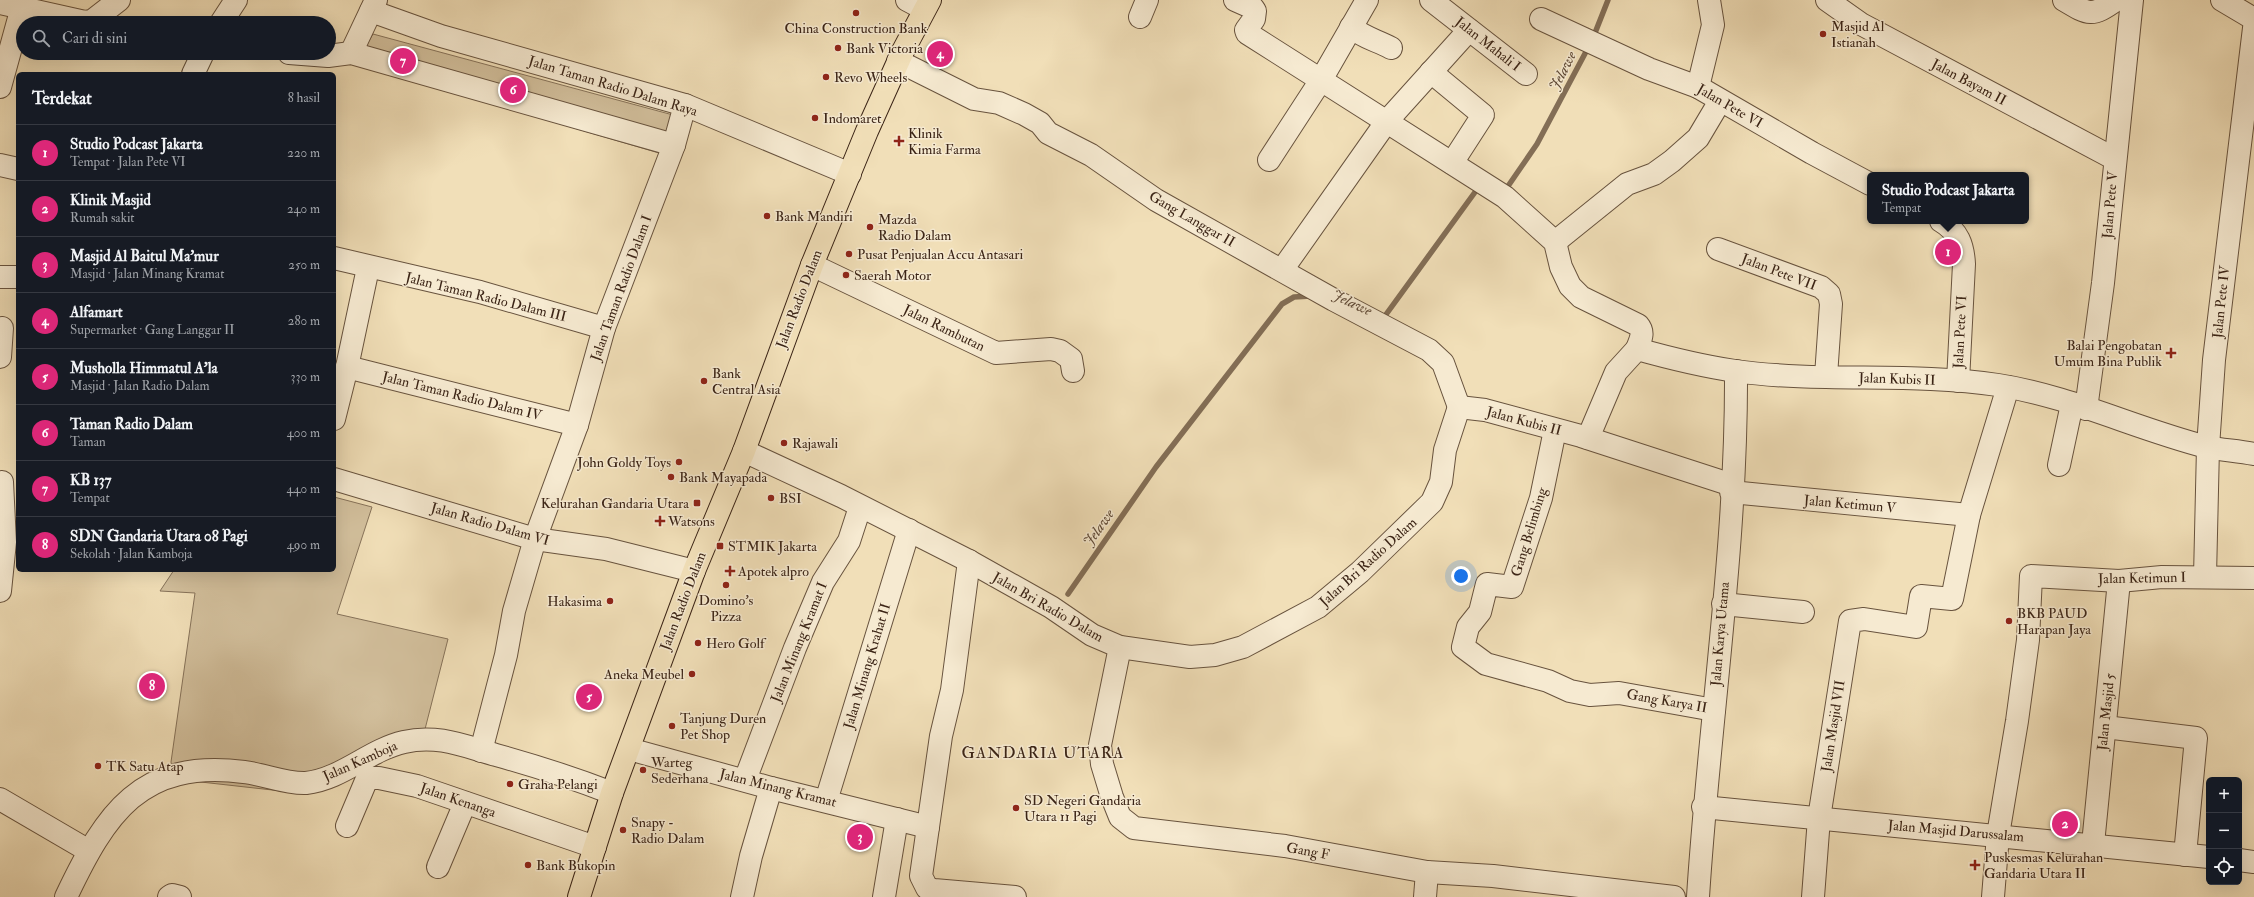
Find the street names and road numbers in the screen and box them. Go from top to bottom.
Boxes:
street label: Jalan Mahali I [1451,12,1525,75]
street label: Jalan Taman Radio Dalam Raya [525,52,700,121]
street label: Jalan Bayam II [1927,55,2010,110]
street label: Jalan Pete VI [1693,80,1766,132]
street label: Jalan Pete V [2099,170,2122,240]
street label: Gang Langgar II [1146,187,1238,251]
street label: Jalan Taman Radio Dalam I [586,212,655,364]
street label: Jalan Radio Dalam [772,247,826,352]
street label: Jalan Pete VII [1738,250,1819,294]
street label: Jalan Pete IV [2209,264,2233,340]
street label: Jalan Taman Radio Dalam III [403,269,569,325]
street label: Jalan Pete VI [1950,295,1970,370]
street label: Jalan Rambutan [899,300,988,355]
street label: Jalan Taman Radio Dalam IV [379,368,545,424]
street label: Jalan Kubis II [1857,369,1936,389]
street label: Jalan Kubis II [1484,403,1564,439]
street label: Gang Belimbing [1507,484,1551,579]
street label: Jalan Ketimun V [1802,491,1898,517]
street label: Jalan Radio Dalam VI [428,499,552,549]
street label: Jalan Bri Radio Dalam [1315,514,1420,611]
street label: Jalan Radio Dalam [656,549,710,654]
street label: Jalan Bri Radio Dalam [989,568,1106,646]
street label: Jalan Ketimun I [2097,569,2187,587]
street label: Jalan Minang Kramat I [767,579,831,706]
street label: Jalan Karya Utama [1707,581,1734,688]
street label: Jalan Minang Krahat II [839,601,894,732]
street label: Jalan Masjid 5 [2093,672,2119,752]
street label: Jalan Masjid VII [1817,679,1849,774]
street label: Gang Karya II [1625,686,1709,717]
street label: Jalan Kamboja [319,737,400,785]
street label: Jalan Minang Kramat [717,765,839,811]
street label: Jalan Kenanga [417,779,498,821]
street label: Jalan Masjid Darussalam [1886,816,2025,845]
street label: Gang F [1285,839,1331,863]

